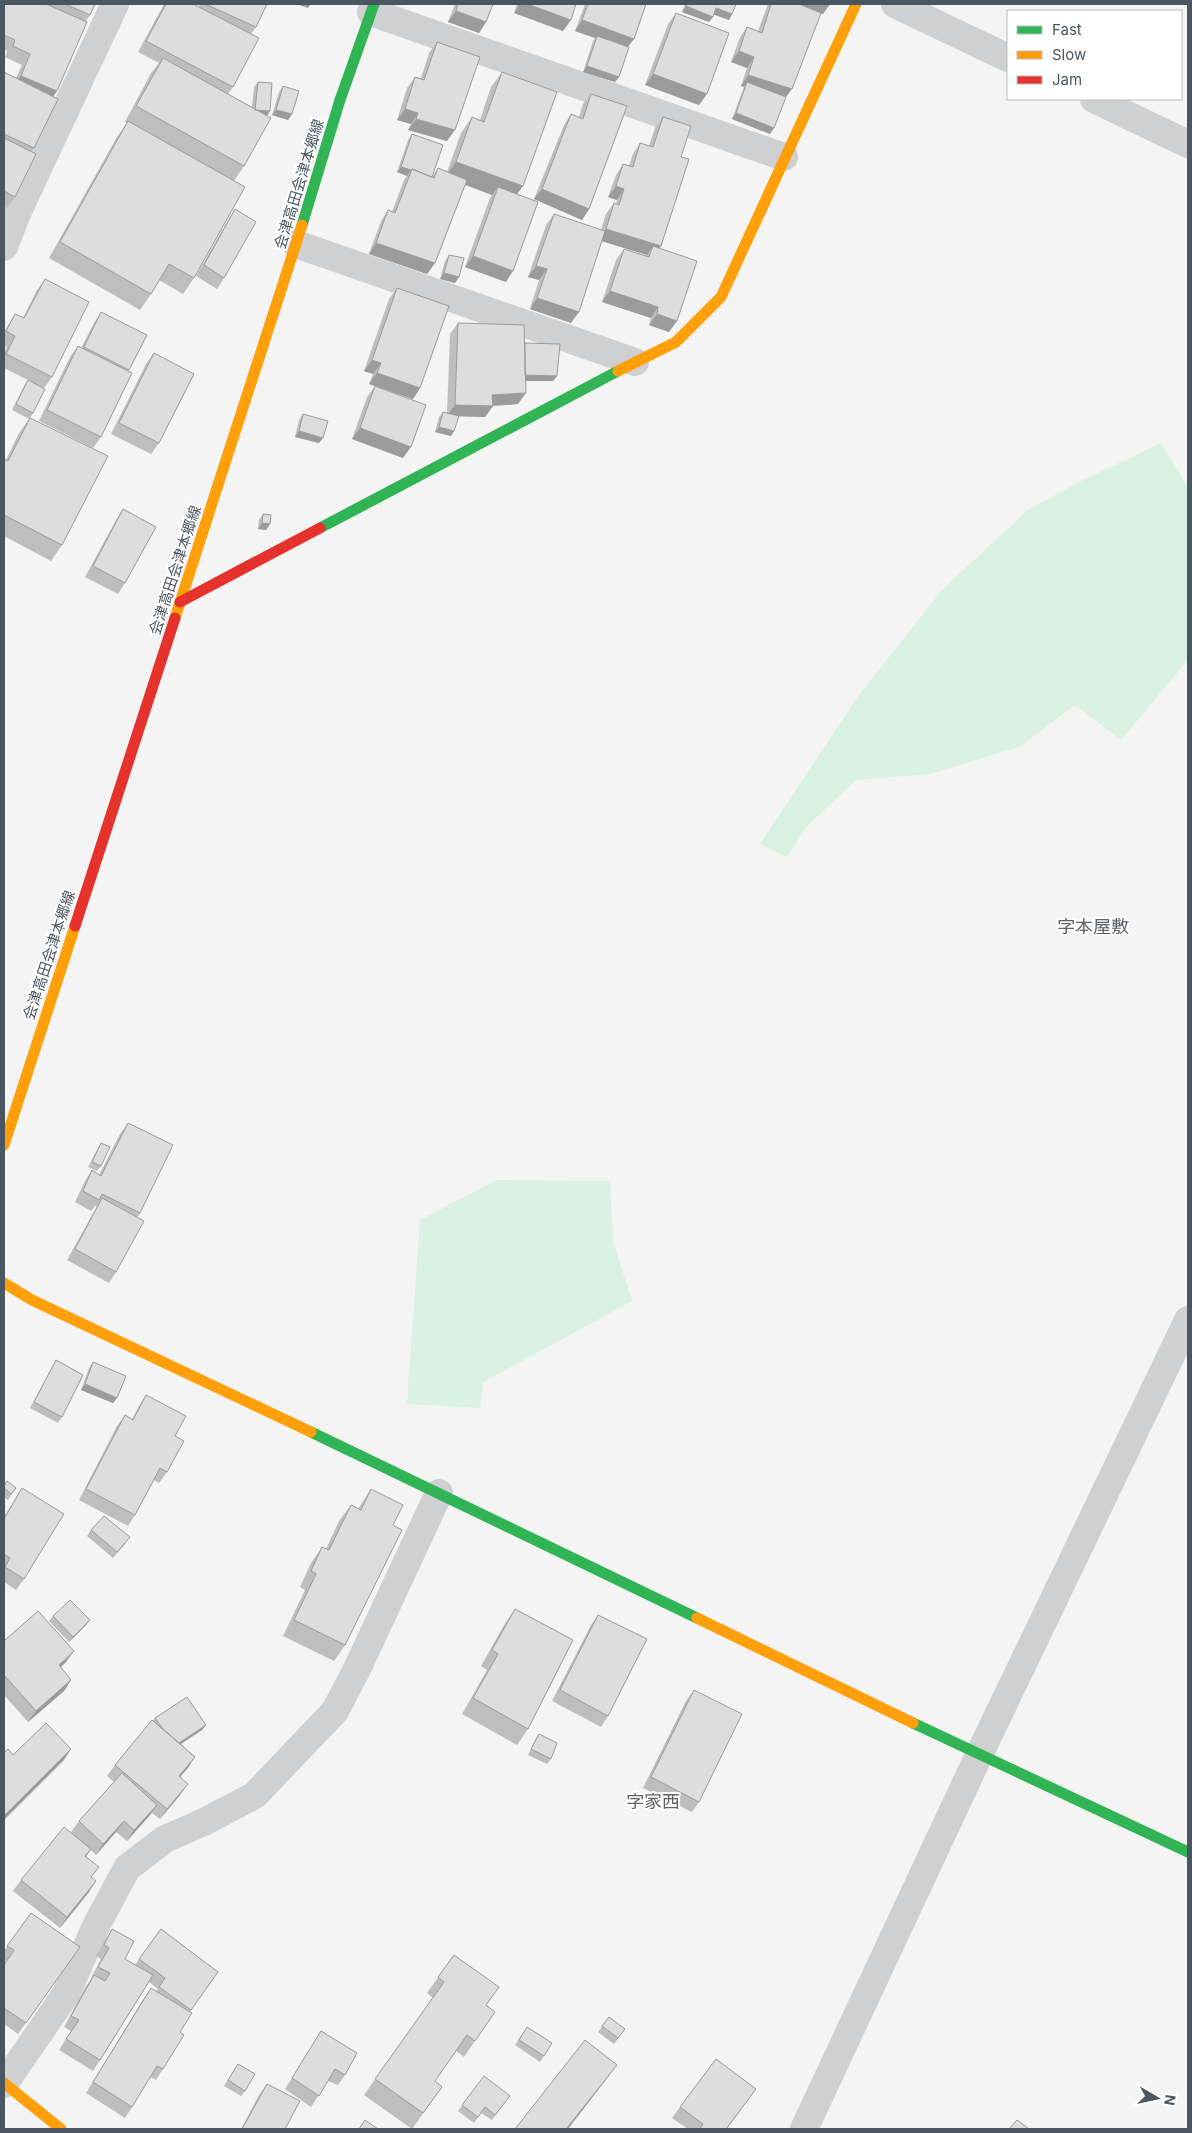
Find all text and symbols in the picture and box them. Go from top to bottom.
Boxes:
legend [1007,10,1182,100]
text: Fast [1052,20,1082,39]
text: Slow [1052,45,1086,64]
text: Jam [1052,70,1082,89]
street label: 会津高田会津本郷線 [270,117,328,251]
street label: 会津高田会津本郷線 [145,503,205,637]
street label: 会津高田会津本郷線 [19,888,79,1022]
district label: 字本屋敷 [1057,916,1129,937]
district label: 字家西 [626,1791,680,1812]
north arrow [1132,2073,1182,2123]
text: N [1161,2094,1180,2107]

